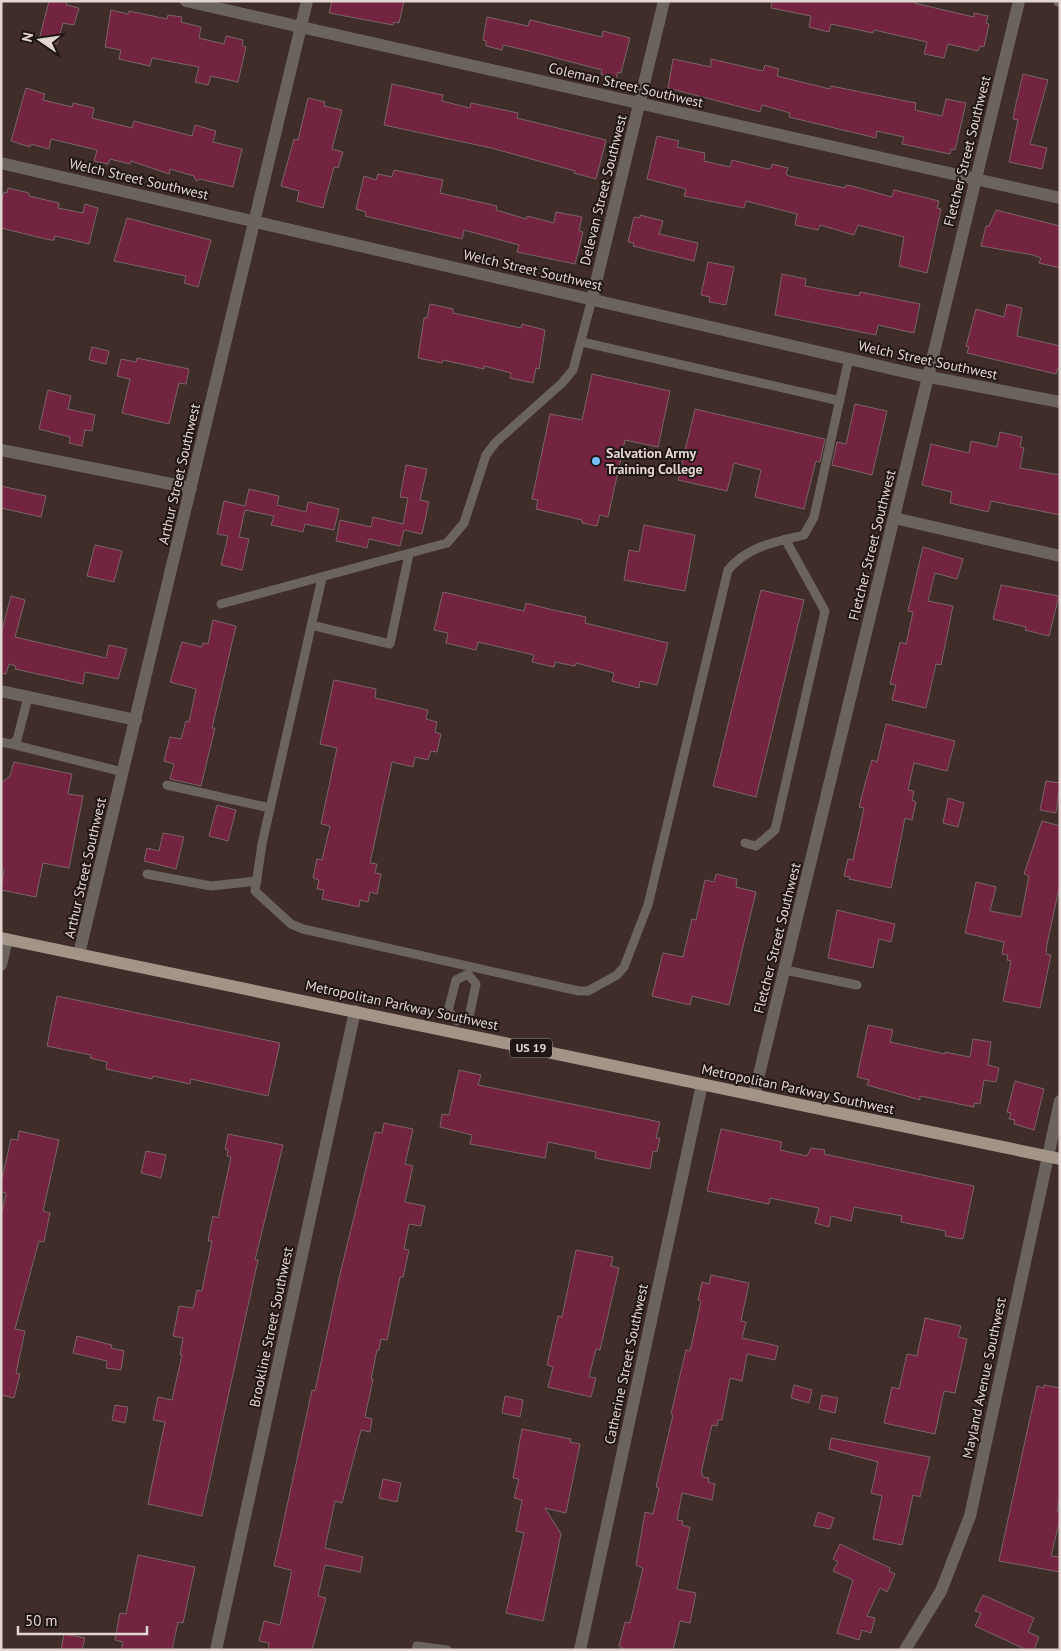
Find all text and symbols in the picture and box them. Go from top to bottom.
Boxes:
north arrow [15,15,65,65]
text: N [18,31,37,44]
street label: Coleman Street Southwest [547,58,705,112]
street label: Fletcher Street Southwest [940,73,995,228]
street label: Delevan Street Southwest [576,113,630,267]
street label: Welch Street Southwest [68,154,211,204]
street label: Welch Street Southwest [462,245,605,295]
street label: Welch Street Southwest [857,336,1000,384]
street label: Arthur Street Southwest [154,402,204,546]
place label: Salvation Army Training College [606,444,703,478]
marker: Salvation Army Training College [590,455,602,467]
street label: Fletcher Street Southwest [845,467,900,622]
street label: Arthur Street Southwest [60,796,110,940]
street label: Fletcher Street Southwest [750,860,805,1015]
street label: Metropolitan Parkway Southwest [304,976,500,1034]
road number: US 19 [510,1038,552,1058]
street label: Metropolitan Parkway Southwest [700,1060,896,1118]
street label: Brookline Street Southwest [245,1245,297,1409]
street label: Catherine Street Southwest [600,1282,652,1446]
street label: Mayland Avenue Southwest [958,1296,1010,1460]
scale bar [18,1604,146,1636]
text: 50 m [25,1611,58,1630]

